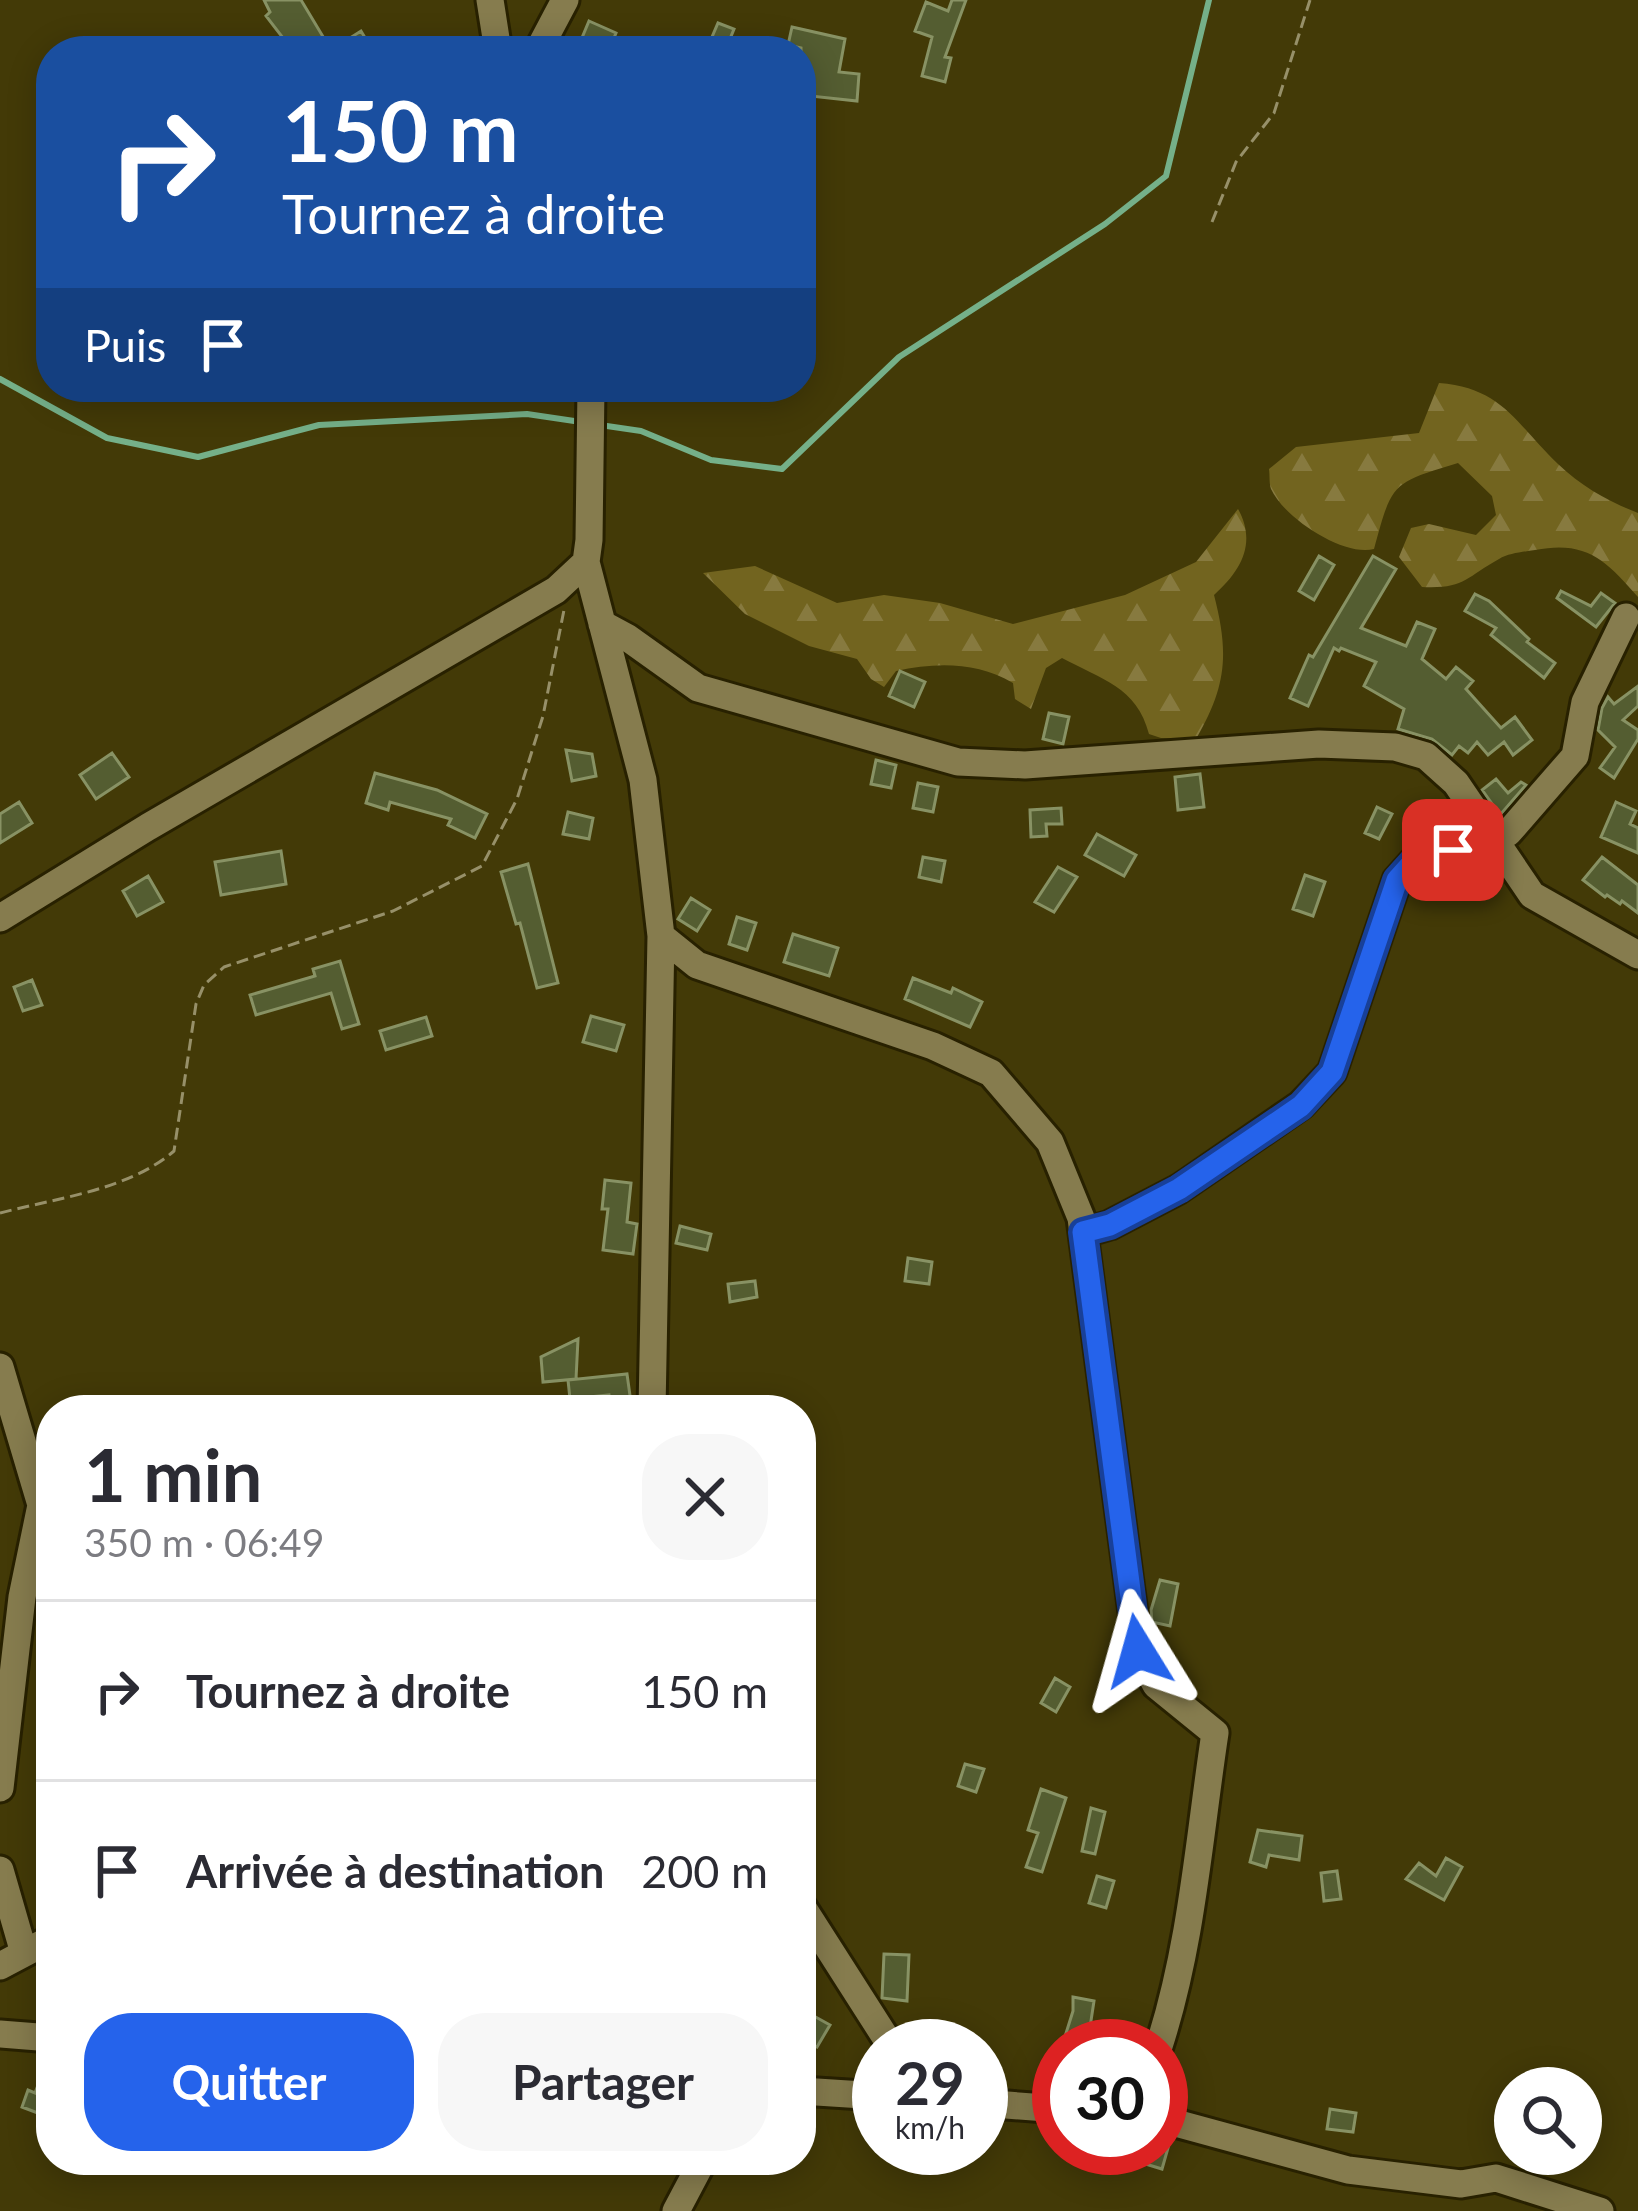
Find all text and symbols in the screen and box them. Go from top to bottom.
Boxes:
text: 150 m [282,79,519,180]
icon: right [84,84,240,240]
text: Tournez à droite [282,181,665,246]
icon: arrive [190,312,256,378]
text: Puis [84,318,166,372]
pin [1402,799,1504,901]
icon: arrive [1420,817,1486,883]
text: 1 min [84,1431,262,1517]
button: close [642,1434,768,1560]
text: 350 m · 06:49 [84,1519,324,1565]
position arrow [1075,1588,1201,1714]
icon: right [84,1658,150,1724]
text: Tournez à droite [186,1664,510,1718]
text: 150 m [641,1664,768,1718]
icon: arrive [84,1838,150,1904]
text: Arrivée à destination [186,1844,604,1898]
text: 200 m [641,1844,768,1898]
button: Quitter [84,2013,414,2151]
button: Partager [438,2013,768,2151]
speed limit sign: 30 [1032,2019,1188,2175]
text: 29 [895,2046,965,2118]
map controls [1494,2067,1602,2175]
button: search [1494,2067,1602,2175]
text: km/h [895,2109,965,2145]

